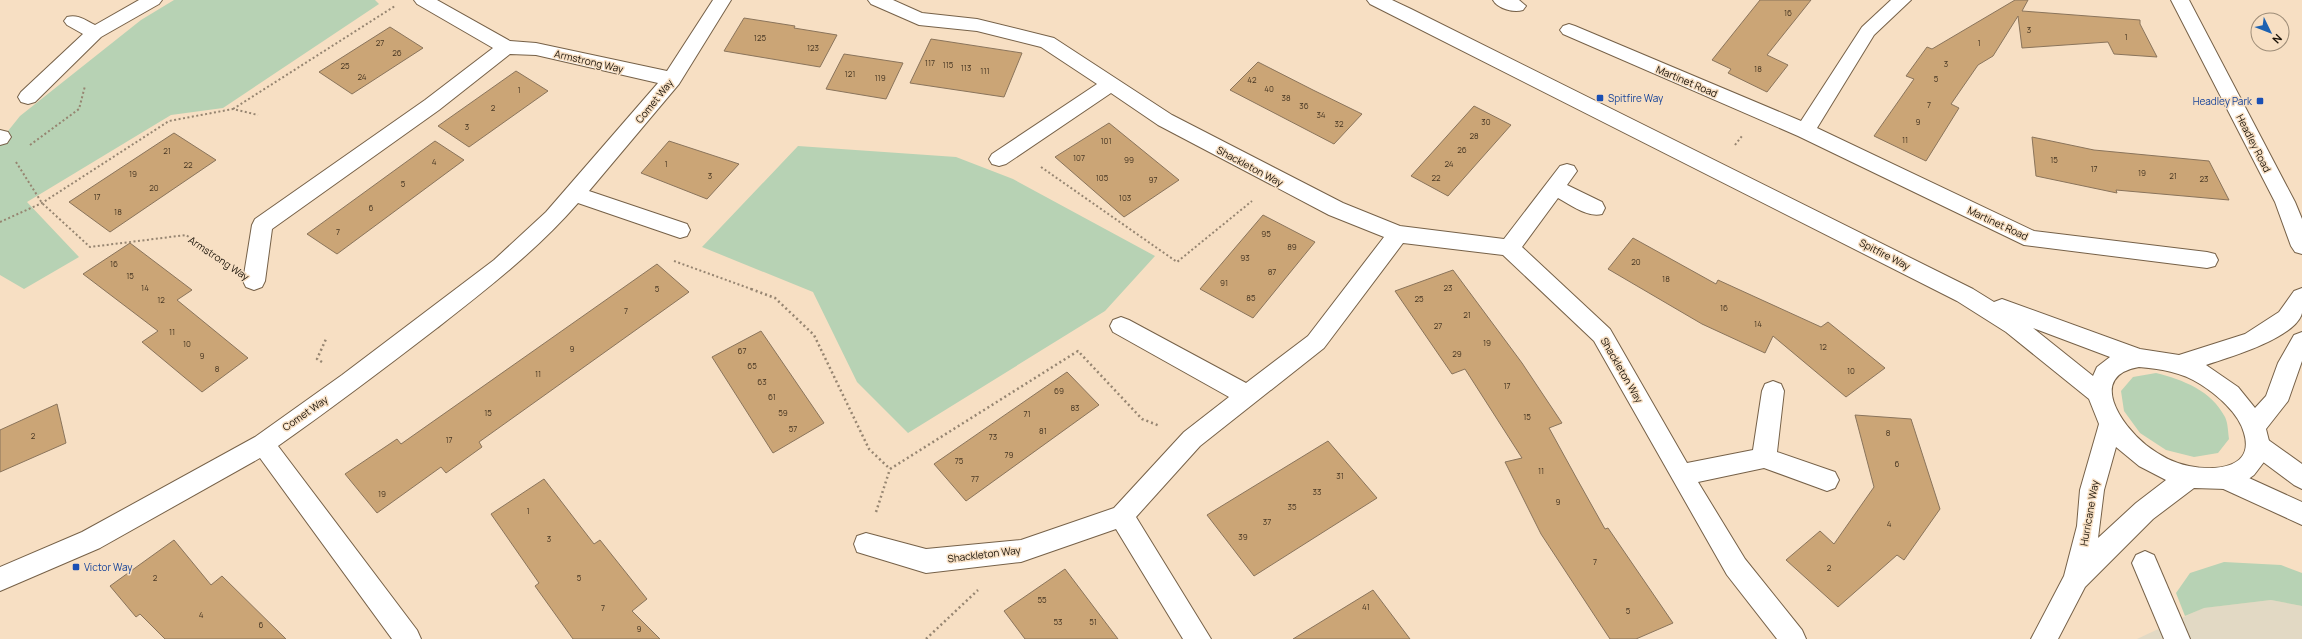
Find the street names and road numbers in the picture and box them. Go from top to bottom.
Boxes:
street label: Armstrong Way [553,46,626,76]
street label: Martinet Road [1654,62,1720,100]
street label: Comet Way [632,76,677,126]
street label: Headley Road [2233,112,2275,174]
street label: Shackleton Way [1214,143,1286,190]
street label: Martinet Road [1965,203,2031,243]
street label: Armstrong Way [186,233,253,284]
street label: Spitfire Way [1857,235,1913,273]
street label: Shackleton Way [1598,335,1647,406]
street label: Comet Way [279,392,331,434]
street label: Hurricane Way [2076,478,2102,547]
street label: Shackleton Way [947,542,1022,565]

